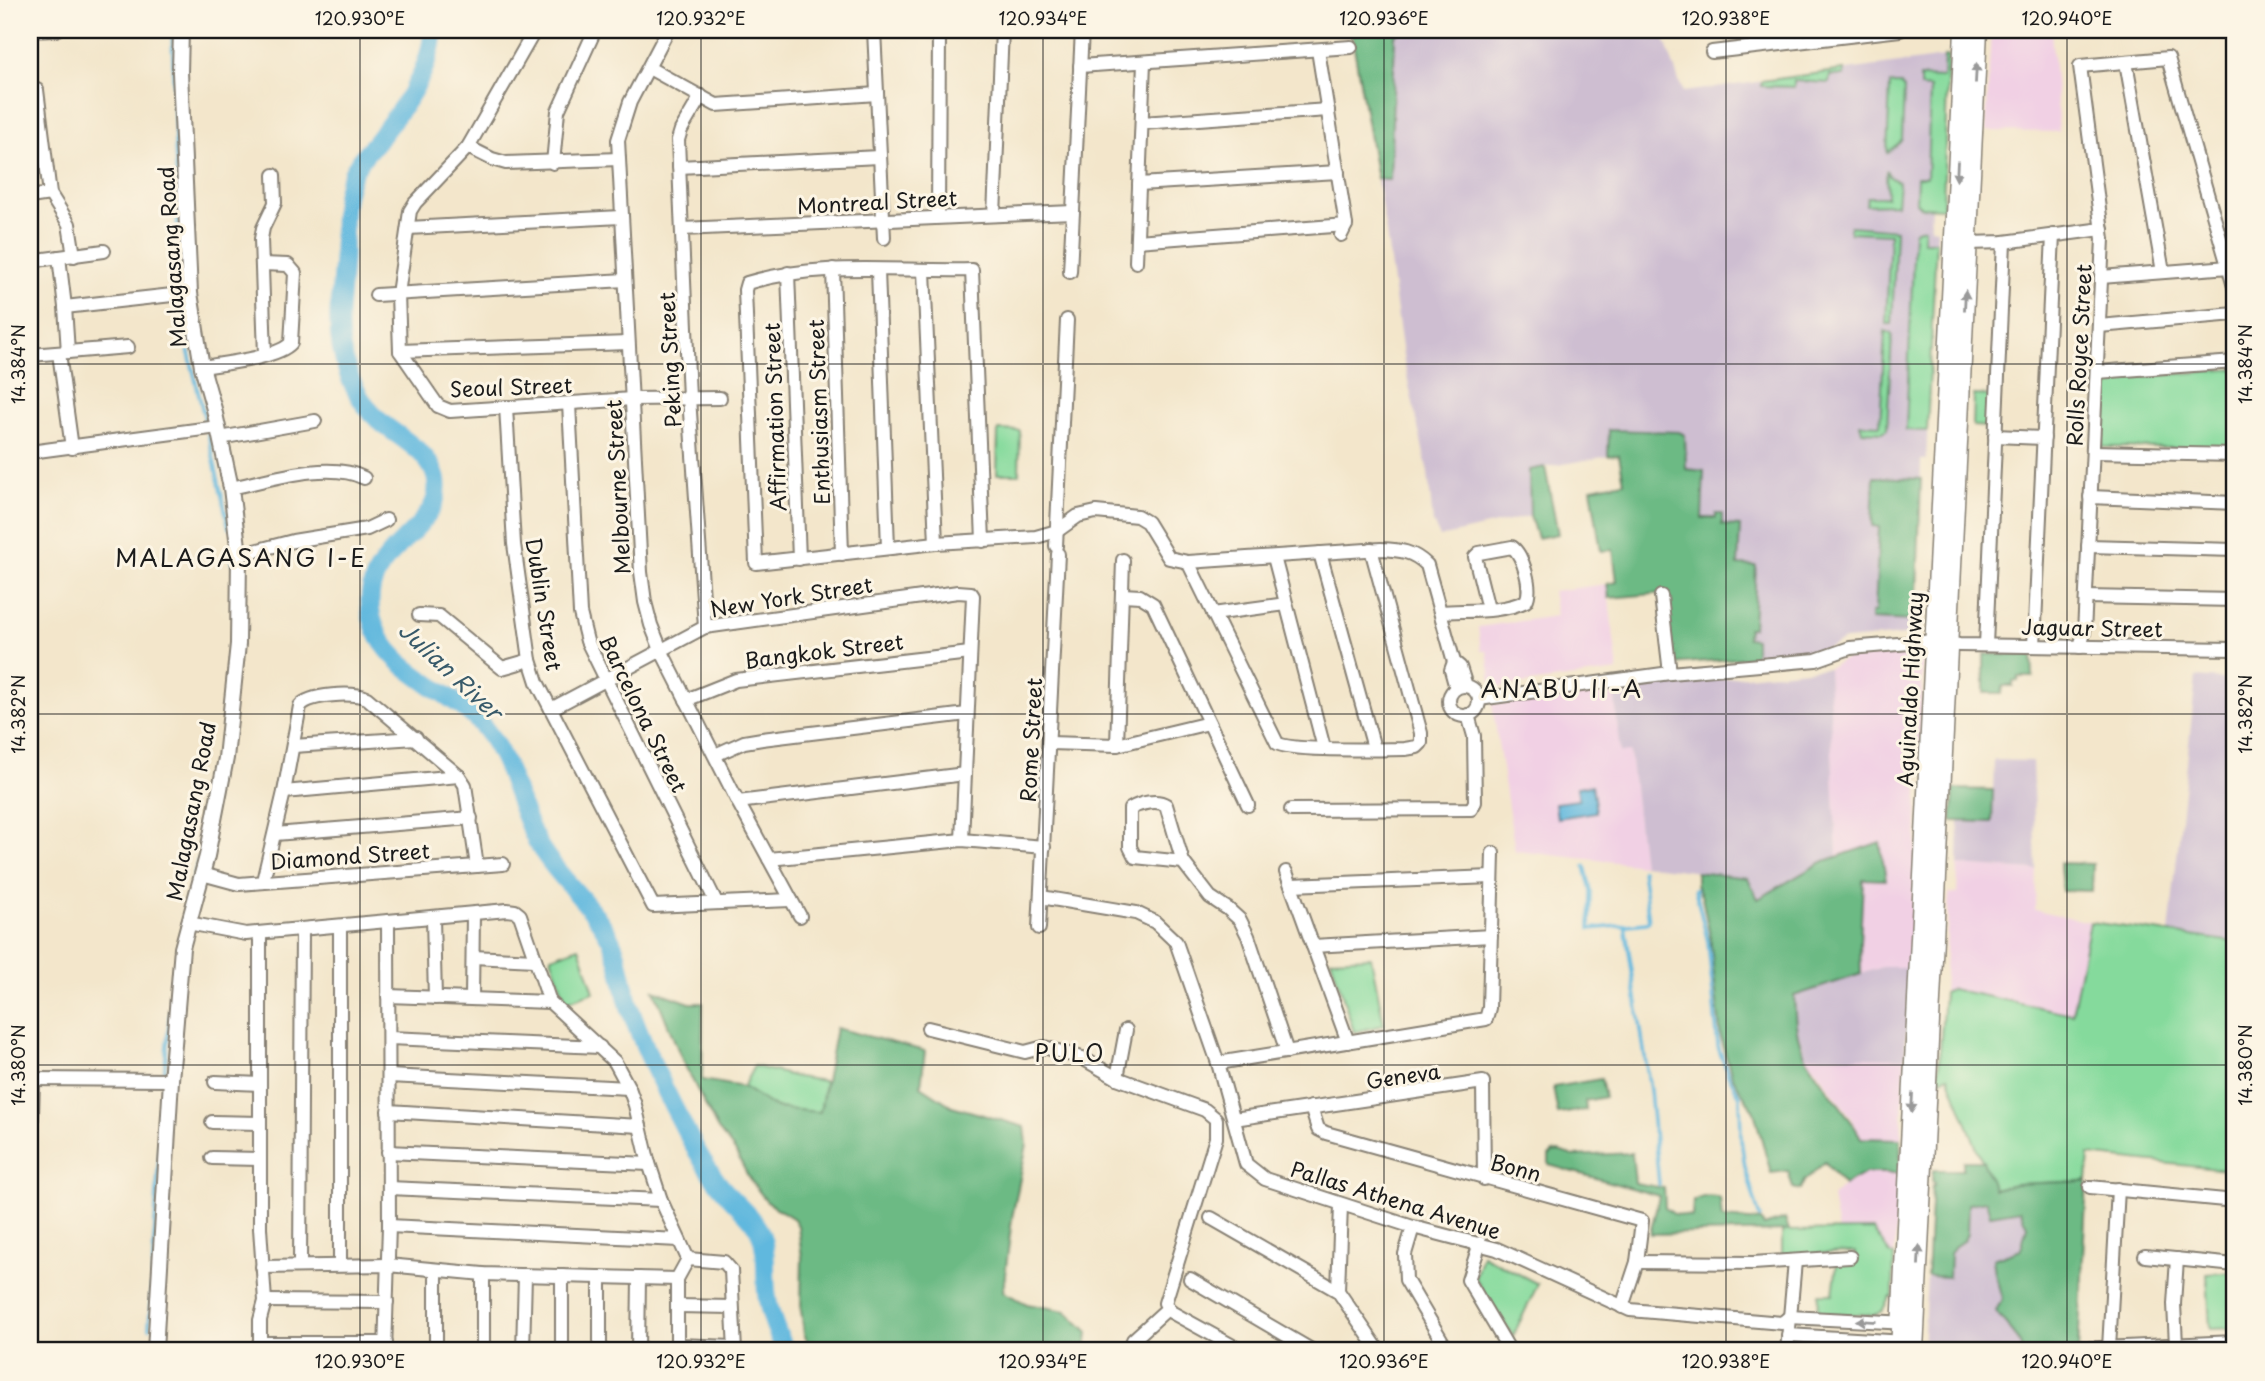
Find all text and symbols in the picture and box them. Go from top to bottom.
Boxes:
text: 120.930°E [315,4,405,31]
text: 120.932°E [656,4,746,31]
text: 120.934°E [998,4,1088,31]
text: 120.936°E [1339,4,1429,31]
text: 120.938°E [1682,4,1770,31]
text: 120.940°E [2022,4,2112,31]
one-way arrow [1970,62,1981,84]
one-way arrow [1951,161,1962,183]
street label: Malagasang Road [149,165,193,349]
street label: Montreal Street [796,181,958,221]
street label: Rolls Royce Street [2057,263,2099,447]
one-way arrow [1959,289,1970,311]
street label: Peking Street [649,291,689,429]
street label: Enthusiasm Street [799,319,837,505]
street label: Affirmation Street [755,322,793,512]
text: 14.384°N [4,324,31,404]
text: 14.384°N [2231,324,2258,404]
street label: Seoul Street [449,368,573,404]
street label: Melbourne Street [596,399,638,575]
street label: Dublin Street [519,535,571,673]
district label: MALAGASANG I-E [115,539,367,575]
street label: New York Street [708,567,874,625]
street label: Aguinaldo Highway [1888,591,1930,787]
street label: Jaguar Street [2021,610,2163,644]
water label: Julian River [391,612,513,730]
street label: Bangkok Street [743,624,905,676]
street label: Barcelona Street [592,628,696,798]
district label: ANABU II-A [1481,670,1643,706]
text: 14.382°N [4,674,31,754]
text: 14.382°N [2231,674,2258,754]
street label: Rome Street [1011,677,1049,803]
street label: Malagasang Road [157,719,223,903]
street label: Diamond Street [269,833,431,877]
text: 14.380°N [4,1024,31,1106]
text: 14.380°N [2231,1024,2258,1106]
district label: PULO [1034,1035,1106,1070]
street label: Geneva [1364,1054,1442,1096]
one-way arrow [1906,1092,1917,1114]
street label: Bonn [1487,1145,1545,1189]
street label: Pallas Athena Avenue [1287,1152,1505,1246]
one-way arrow [1913,1244,1924,1266]
one-way arrow [1854,1316,1876,1327]
text: 120.930°E [315,1347,405,1374]
text: 120.932°E [656,1347,746,1374]
text: 120.934°E [998,1347,1088,1374]
text: 120.936°E [1339,1347,1429,1374]
text: 120.938°E [1682,1347,1770,1374]
text: 120.940°E [2022,1347,2112,1374]

